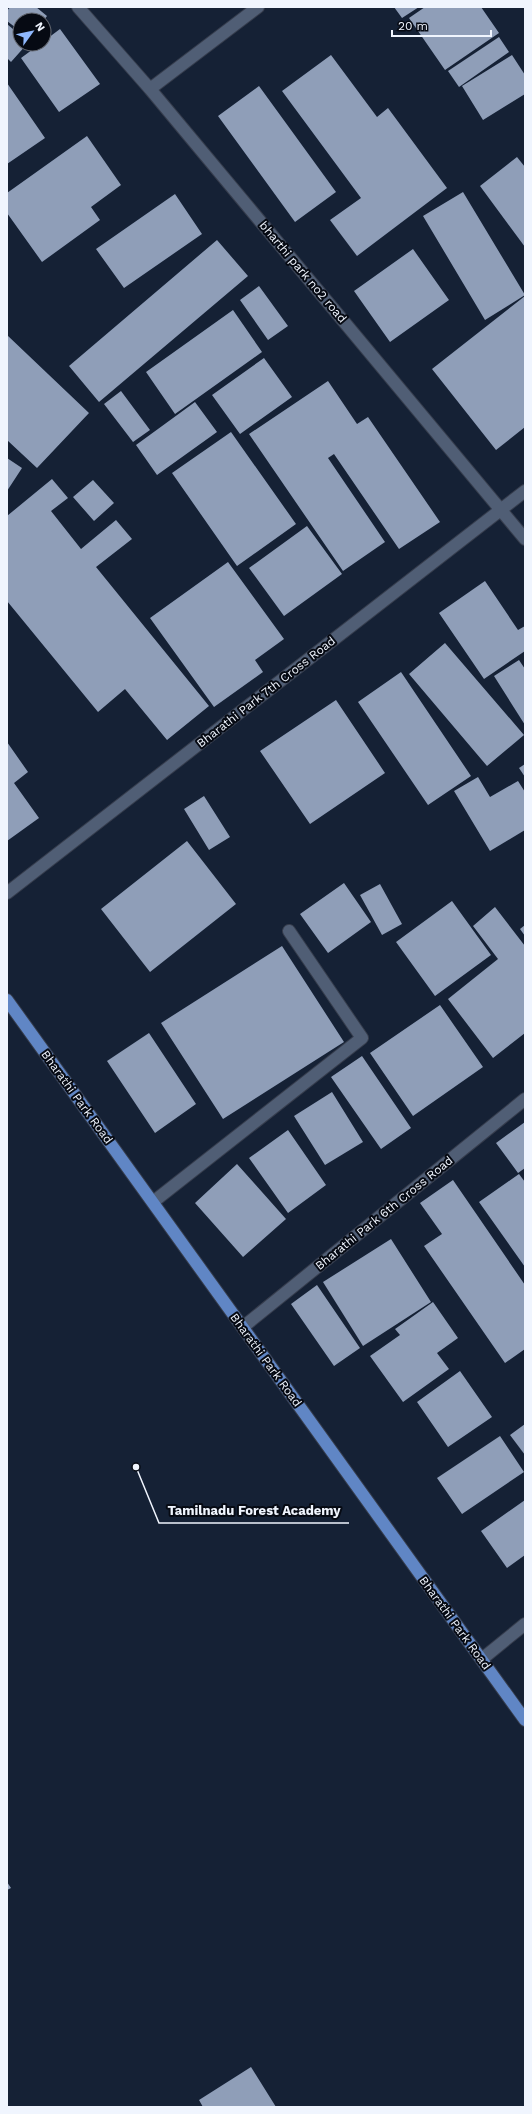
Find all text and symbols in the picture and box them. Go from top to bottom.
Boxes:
north arrow [12,12,52,52]
scale bar [392,12,491,38]
text: 20 m [398,19,428,33]
text: N [32,20,48,34]
street label: bharthi park no2 road [257,219,349,325]
street label: Bharathi Park 7th Cross Road [194,634,338,750]
street label: Bharathi Park Road [38,1048,116,1146]
street label: Bharathi Park 6th Cross Road [312,1153,456,1273]
street label: Bharathi Park Road [227,1311,305,1409]
callout: Tamilnadu Forest Academy [159,1498,349,1523]
text: Tamilnadu Forest Academy [167,1503,341,1518]
street label: Bharathi Park Road [416,1574,494,1672]

